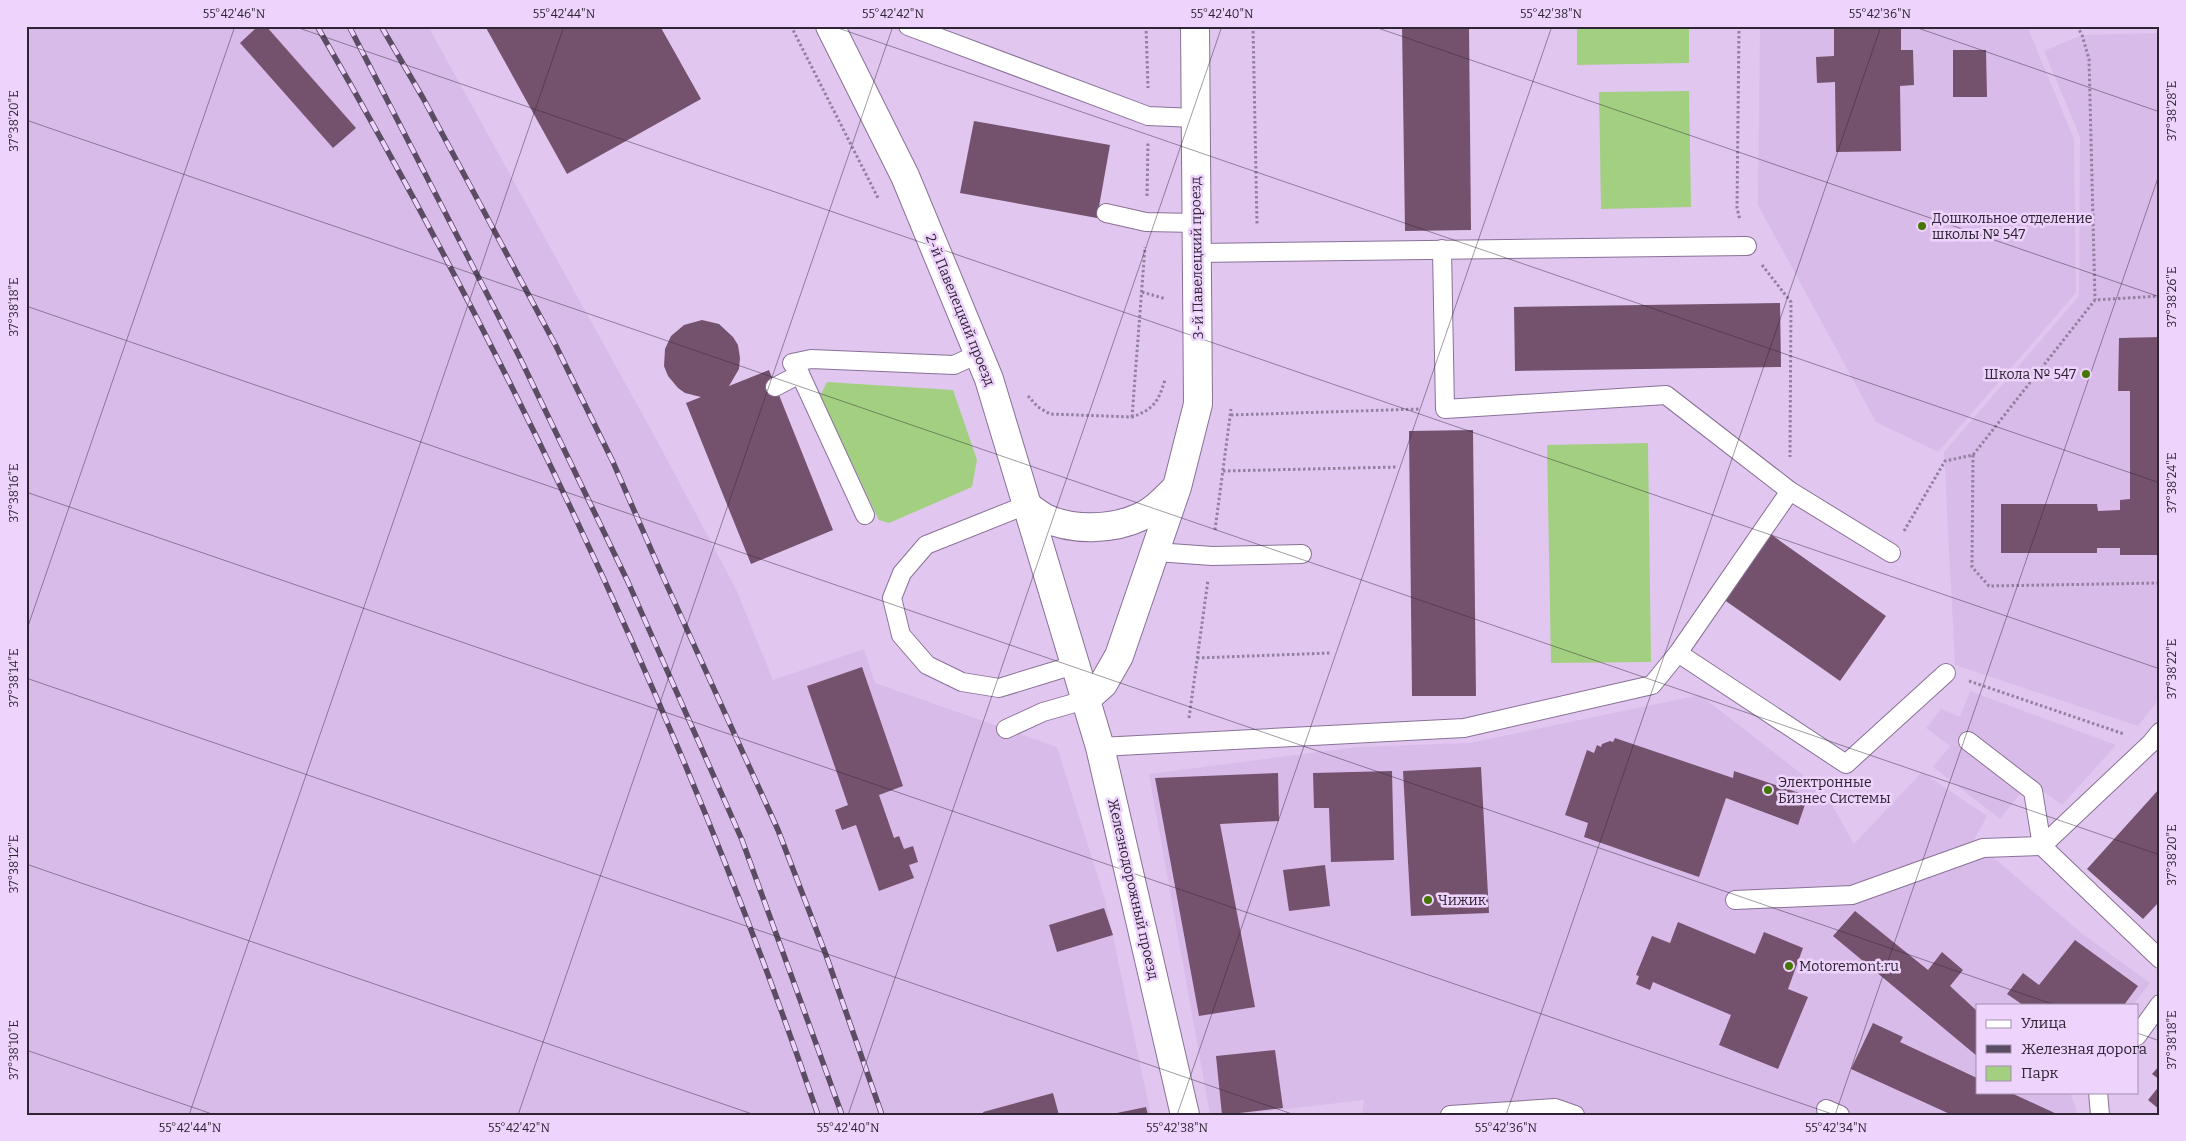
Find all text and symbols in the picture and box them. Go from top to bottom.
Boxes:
text: 55°42'46"N [203,7,266,21]
text: 55°42'44"N [533,7,596,21]
text: 55°42'42"N [862,7,924,21]
text: 55°42'40"N [1190,7,1254,21]
text: 55°42'38"N [1520,7,1583,21]
text: 55°42'36"N [1849,7,1912,21]
text: 37°38'28"E [2165,81,2179,141]
text: 37°38'20"E [7,90,21,152]
street label: 3-й Павелецкий проезд [1187,176,1207,339]
place label: Дошкольное отделение школы № 547 [1932,210,2092,243]
marker: Дошкольное отделение школы № 547 [1916,220,1928,232]
street label: 2-й Павелецкий проезд [922,232,998,389]
text: 37°38'26"E [2165,267,2179,327]
text: 37°38'18"E [7,278,21,337]
place label: Школа № 547 [1984,366,2076,383]
marker: Школа № 547 [2080,368,2092,380]
text: 37°38'24"E [2165,453,2179,513]
text: 37°38'16"E [7,463,21,523]
text: 37°38'22"E [2165,639,2179,699]
text: 37°38'14"E [7,648,21,708]
place label: Электронные Бизнес Системы [1778,774,1891,807]
marker: Электронные Бизнес Системы [1762,784,1774,796]
street label: Железнодорожный проезд [1104,797,1162,982]
text: 37°38'20"E [2165,824,2179,886]
text: 37°38'12"E [7,835,21,893]
place label: Чижик [1438,892,1487,909]
marker: Чижик [1422,894,1434,906]
place label: Motoremont.ru [1799,958,1899,975]
marker: Motoremont.ru [1783,960,1795,972]
legend [1976,1004,2138,1094]
text: 37°38'18"E [2165,1011,2179,1070]
text: Улица [2021,1014,2067,1032]
text: 37°38'10"E [7,1020,21,1080]
text: Железная дорога [2021,1040,2147,1058]
text: Парк [2021,1064,2059,1082]
text: 55°42'44"N [159,1121,222,1135]
text: 55°42'42"N [488,1121,550,1135]
text: 55°42'40"N [816,1121,880,1135]
text: 55°42'38"N [1146,1121,1209,1135]
text: 55°42'36"N [1475,1121,1538,1135]
text: 55°42'34"N [1805,1121,1868,1135]

